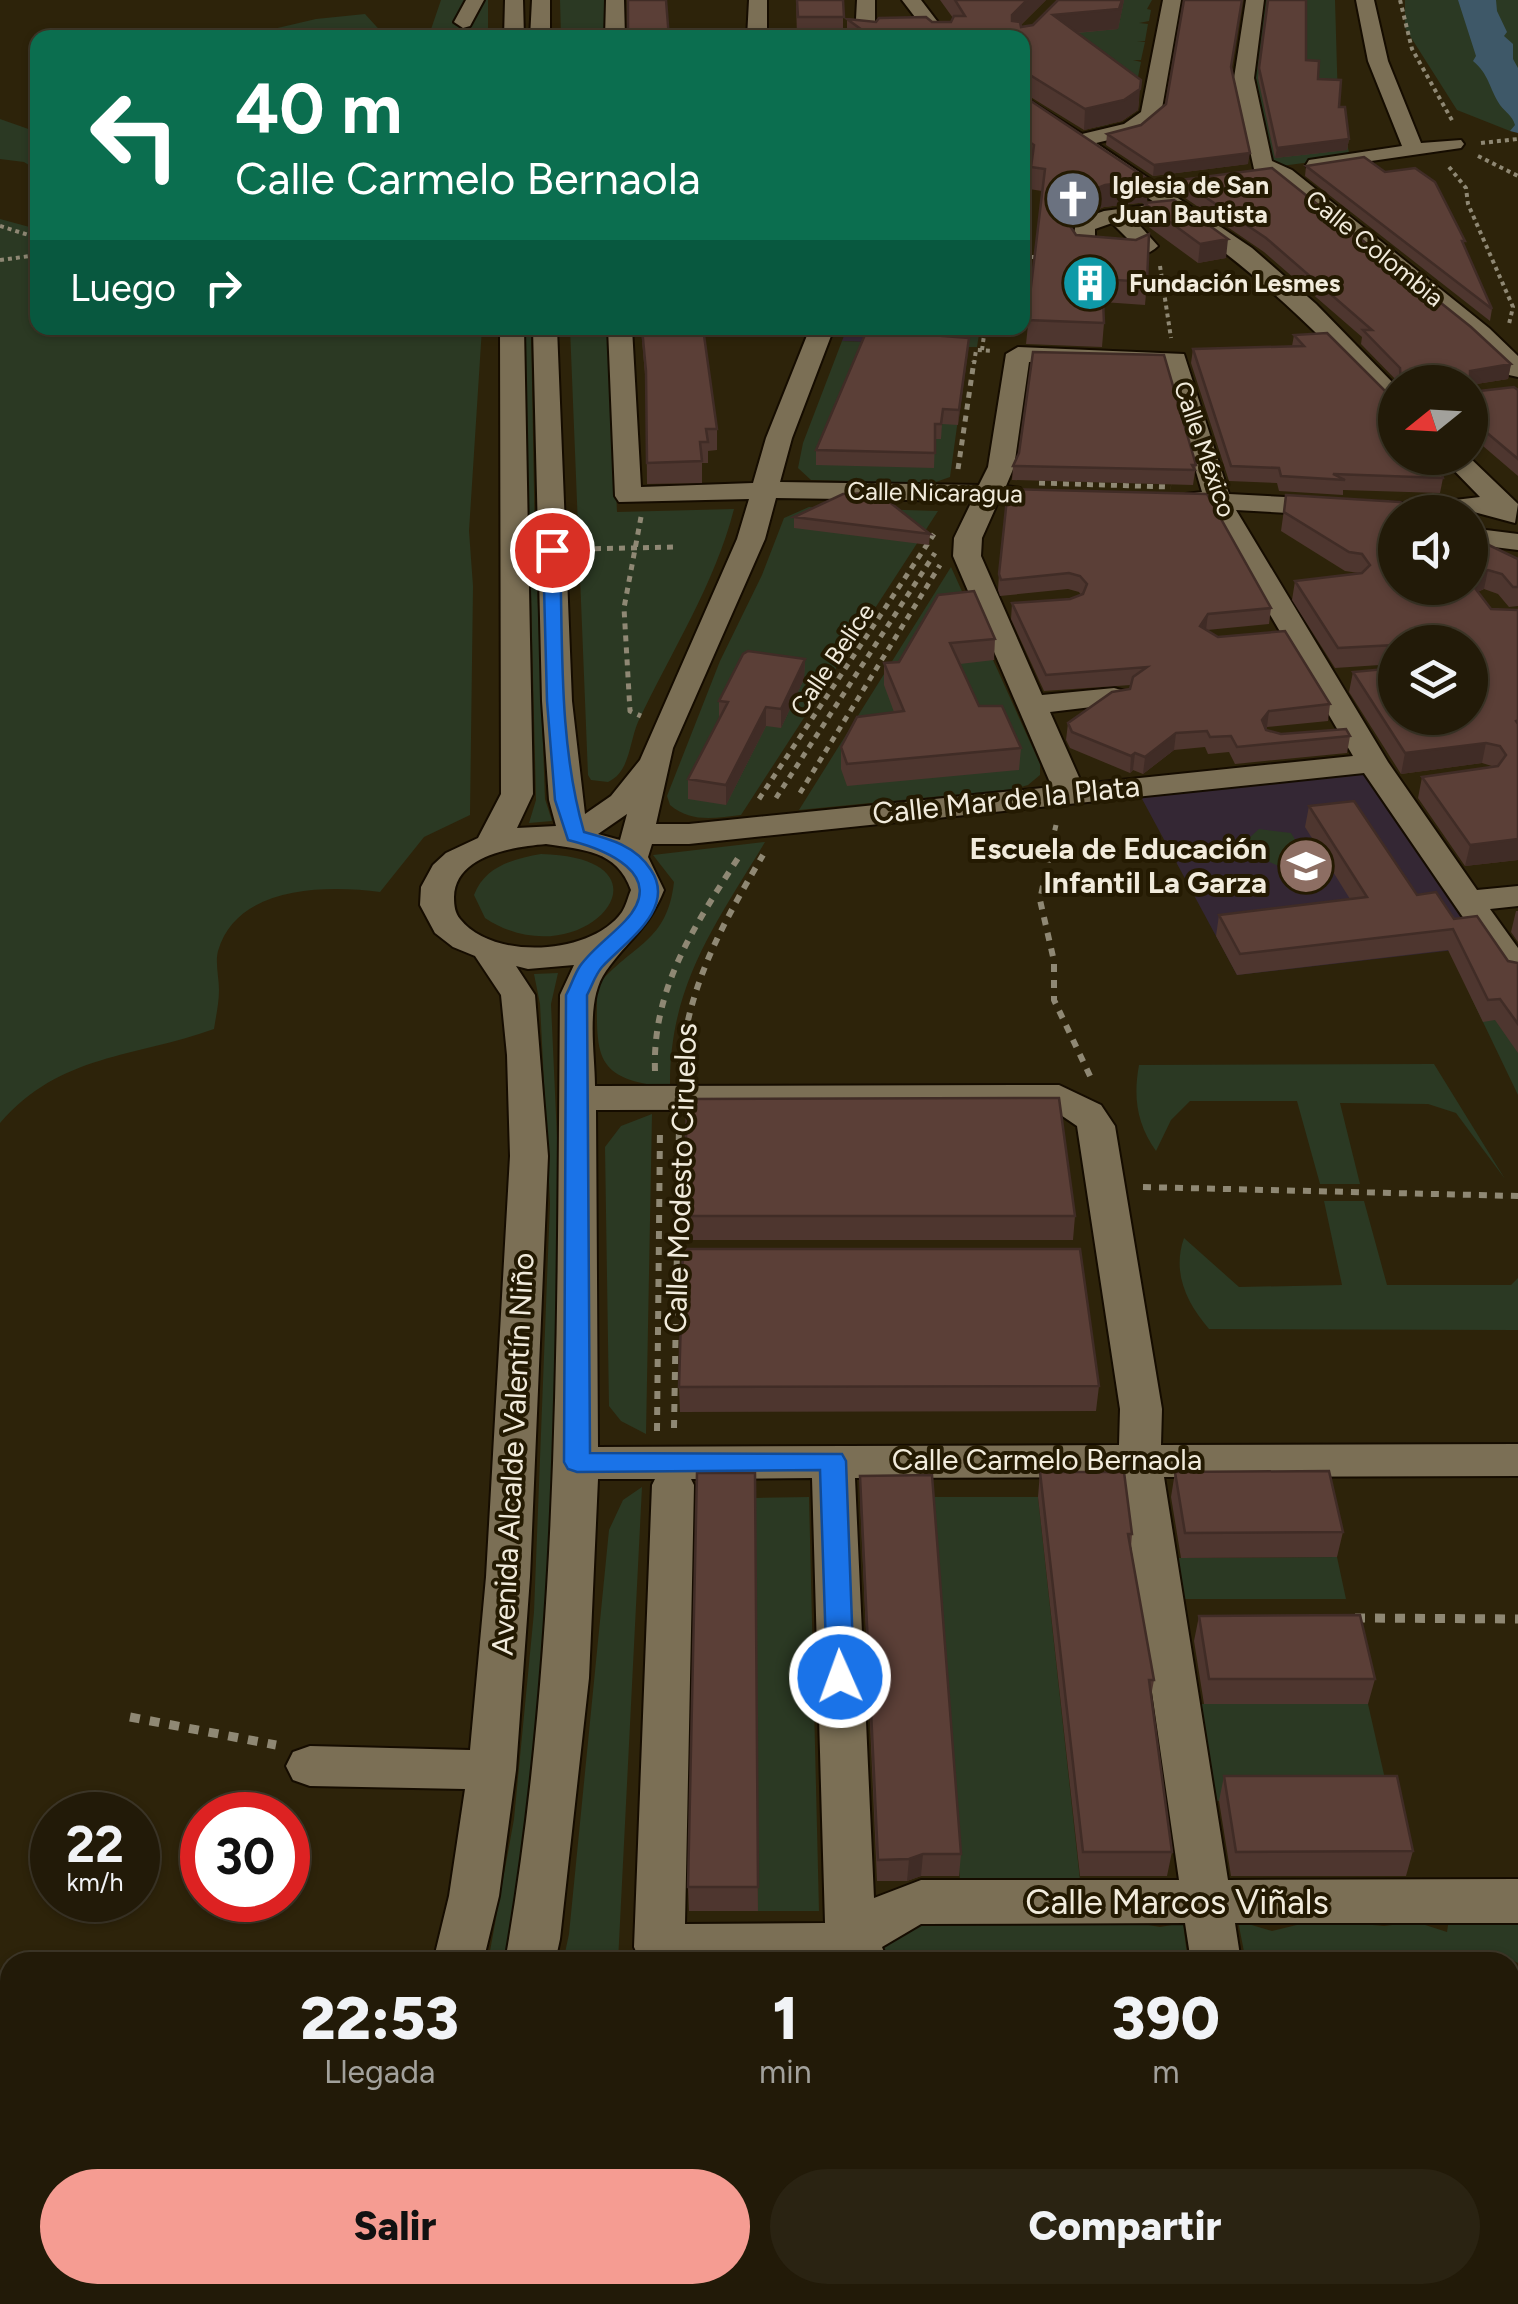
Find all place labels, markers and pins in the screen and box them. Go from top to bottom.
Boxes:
church icon: Iglesia de San Juan Bautista [1043,169,1103,229]
place label: Iglesia de San Juan Bautista [1112,170,1269,229]
building icon: Fundación Lesmes [1060,253,1120,313]
place label: Fundación Lesmes [1129,268,1341,298]
pin [510,508,595,593]
place label: Escuela de Educación Infantil La Garza [970,830,1267,901]
school or university icon: Escuela de Educación Infantil La Garza [1276,836,1336,896]

